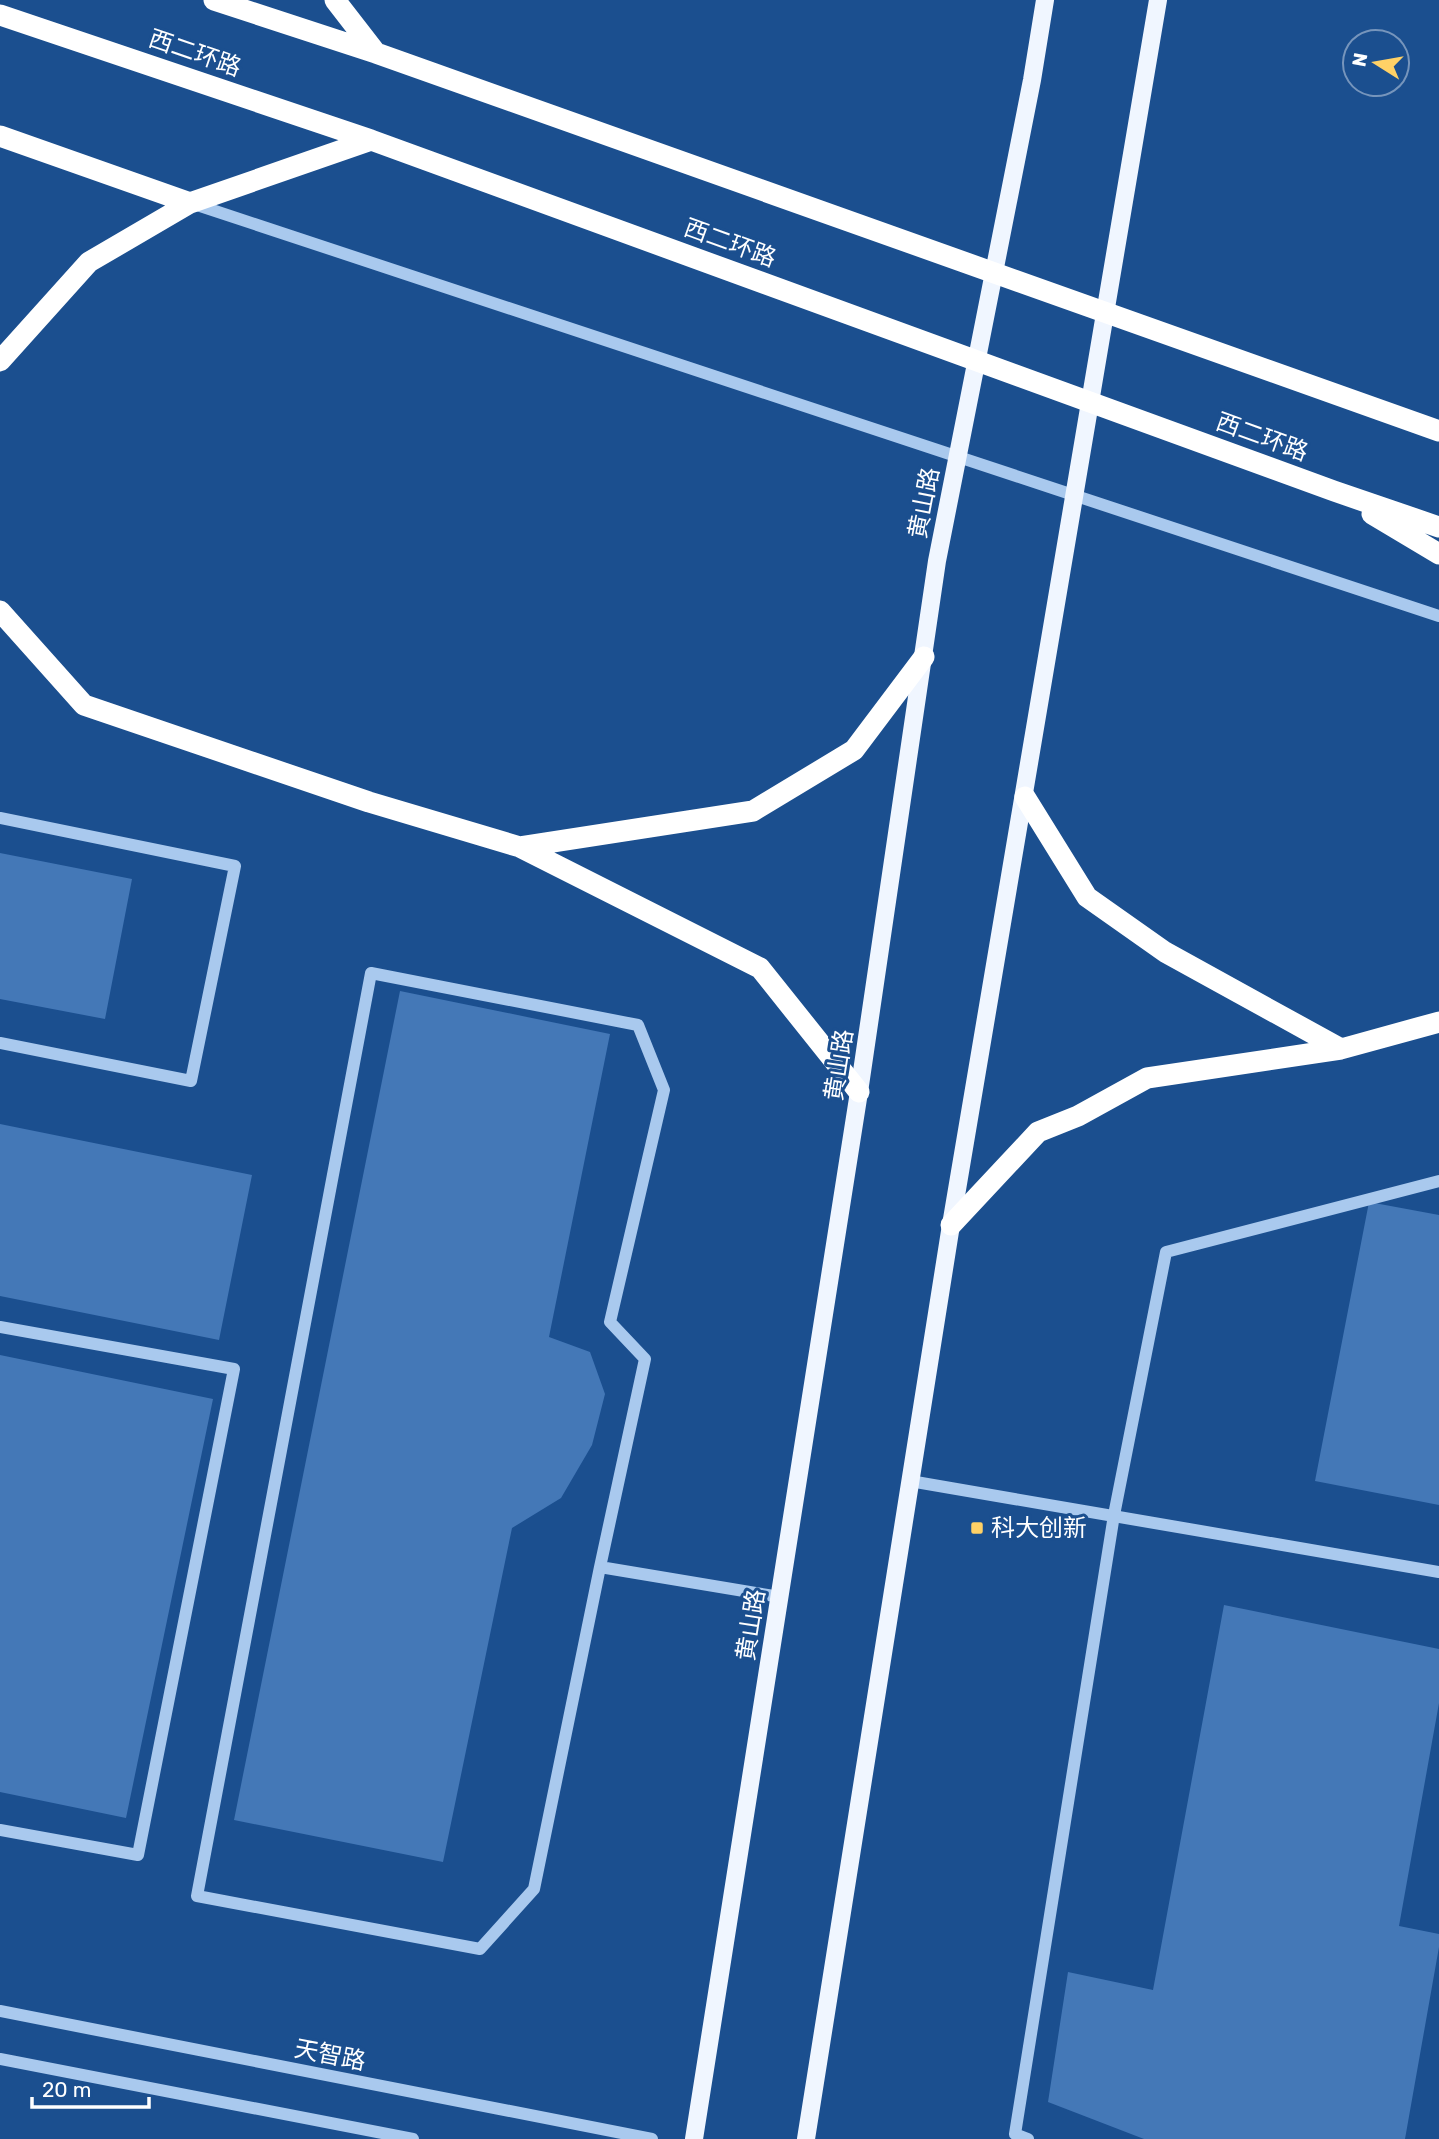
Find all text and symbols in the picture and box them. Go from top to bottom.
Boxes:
street label: 西二环路 [145,24,245,82]
north arrow [1341,28,1411,98]
text: N [1347,51,1372,69]
street label: 西二环路 [680,213,780,273]
street label: 西二环路 [1212,407,1312,467]
street label: 黄山路 [903,465,945,541]
street label: 黄山路 [820,1027,858,1103]
place label: 科大创新 [991,1514,1087,1542]
marker: 科大创新 [969,1520,985,1536]
street label: 黄山路 [732,1587,770,1663]
street label: 天智路 [292,2034,368,2076]
scale bar [32,2066,149,2110]
text: 20 m [42,2077,91,2102]

